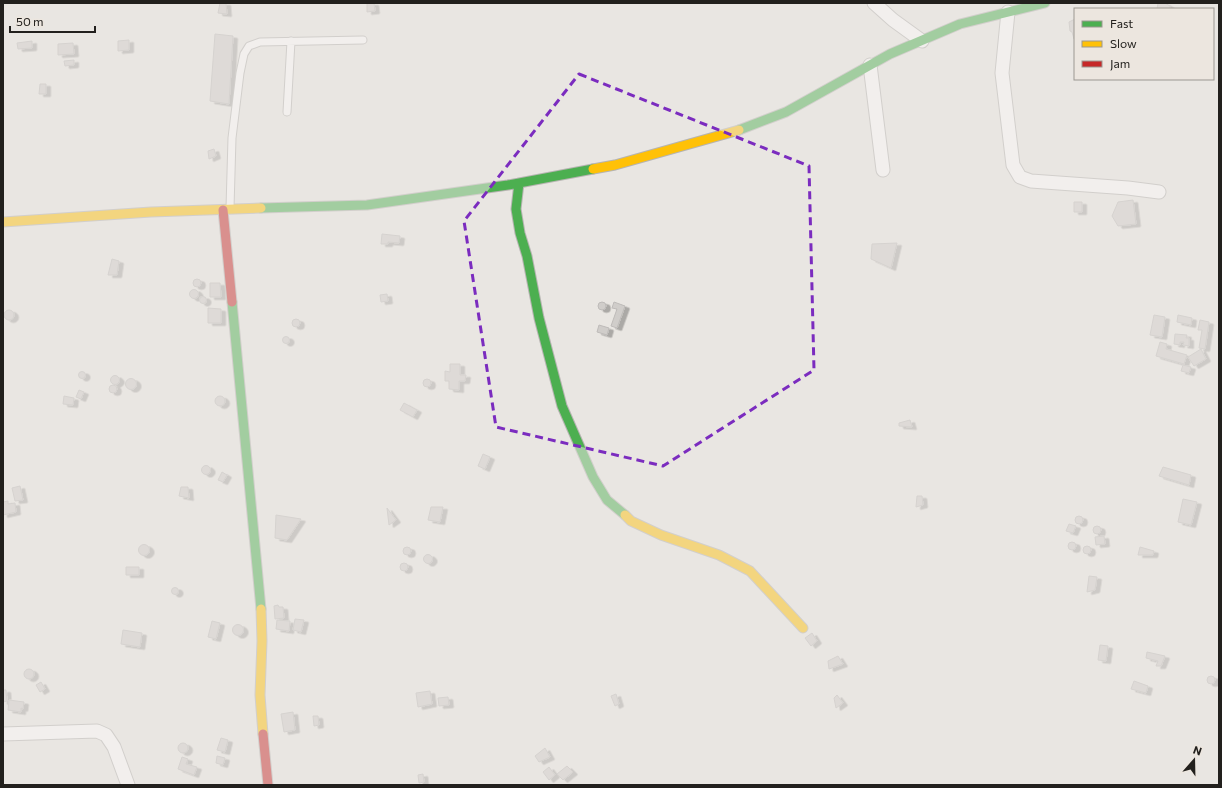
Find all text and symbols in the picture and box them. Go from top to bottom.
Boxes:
scale bar [10,8,95,34]
legend [1074,8,1214,80]
text: 50 m [16,14,44,28]
text: Fast [1110,16,1133,30]
text: Slow [1110,36,1137,50]
text: Jam [1110,56,1130,71]
north arrow [1174,740,1214,780]
text: N [1191,743,1204,758]

